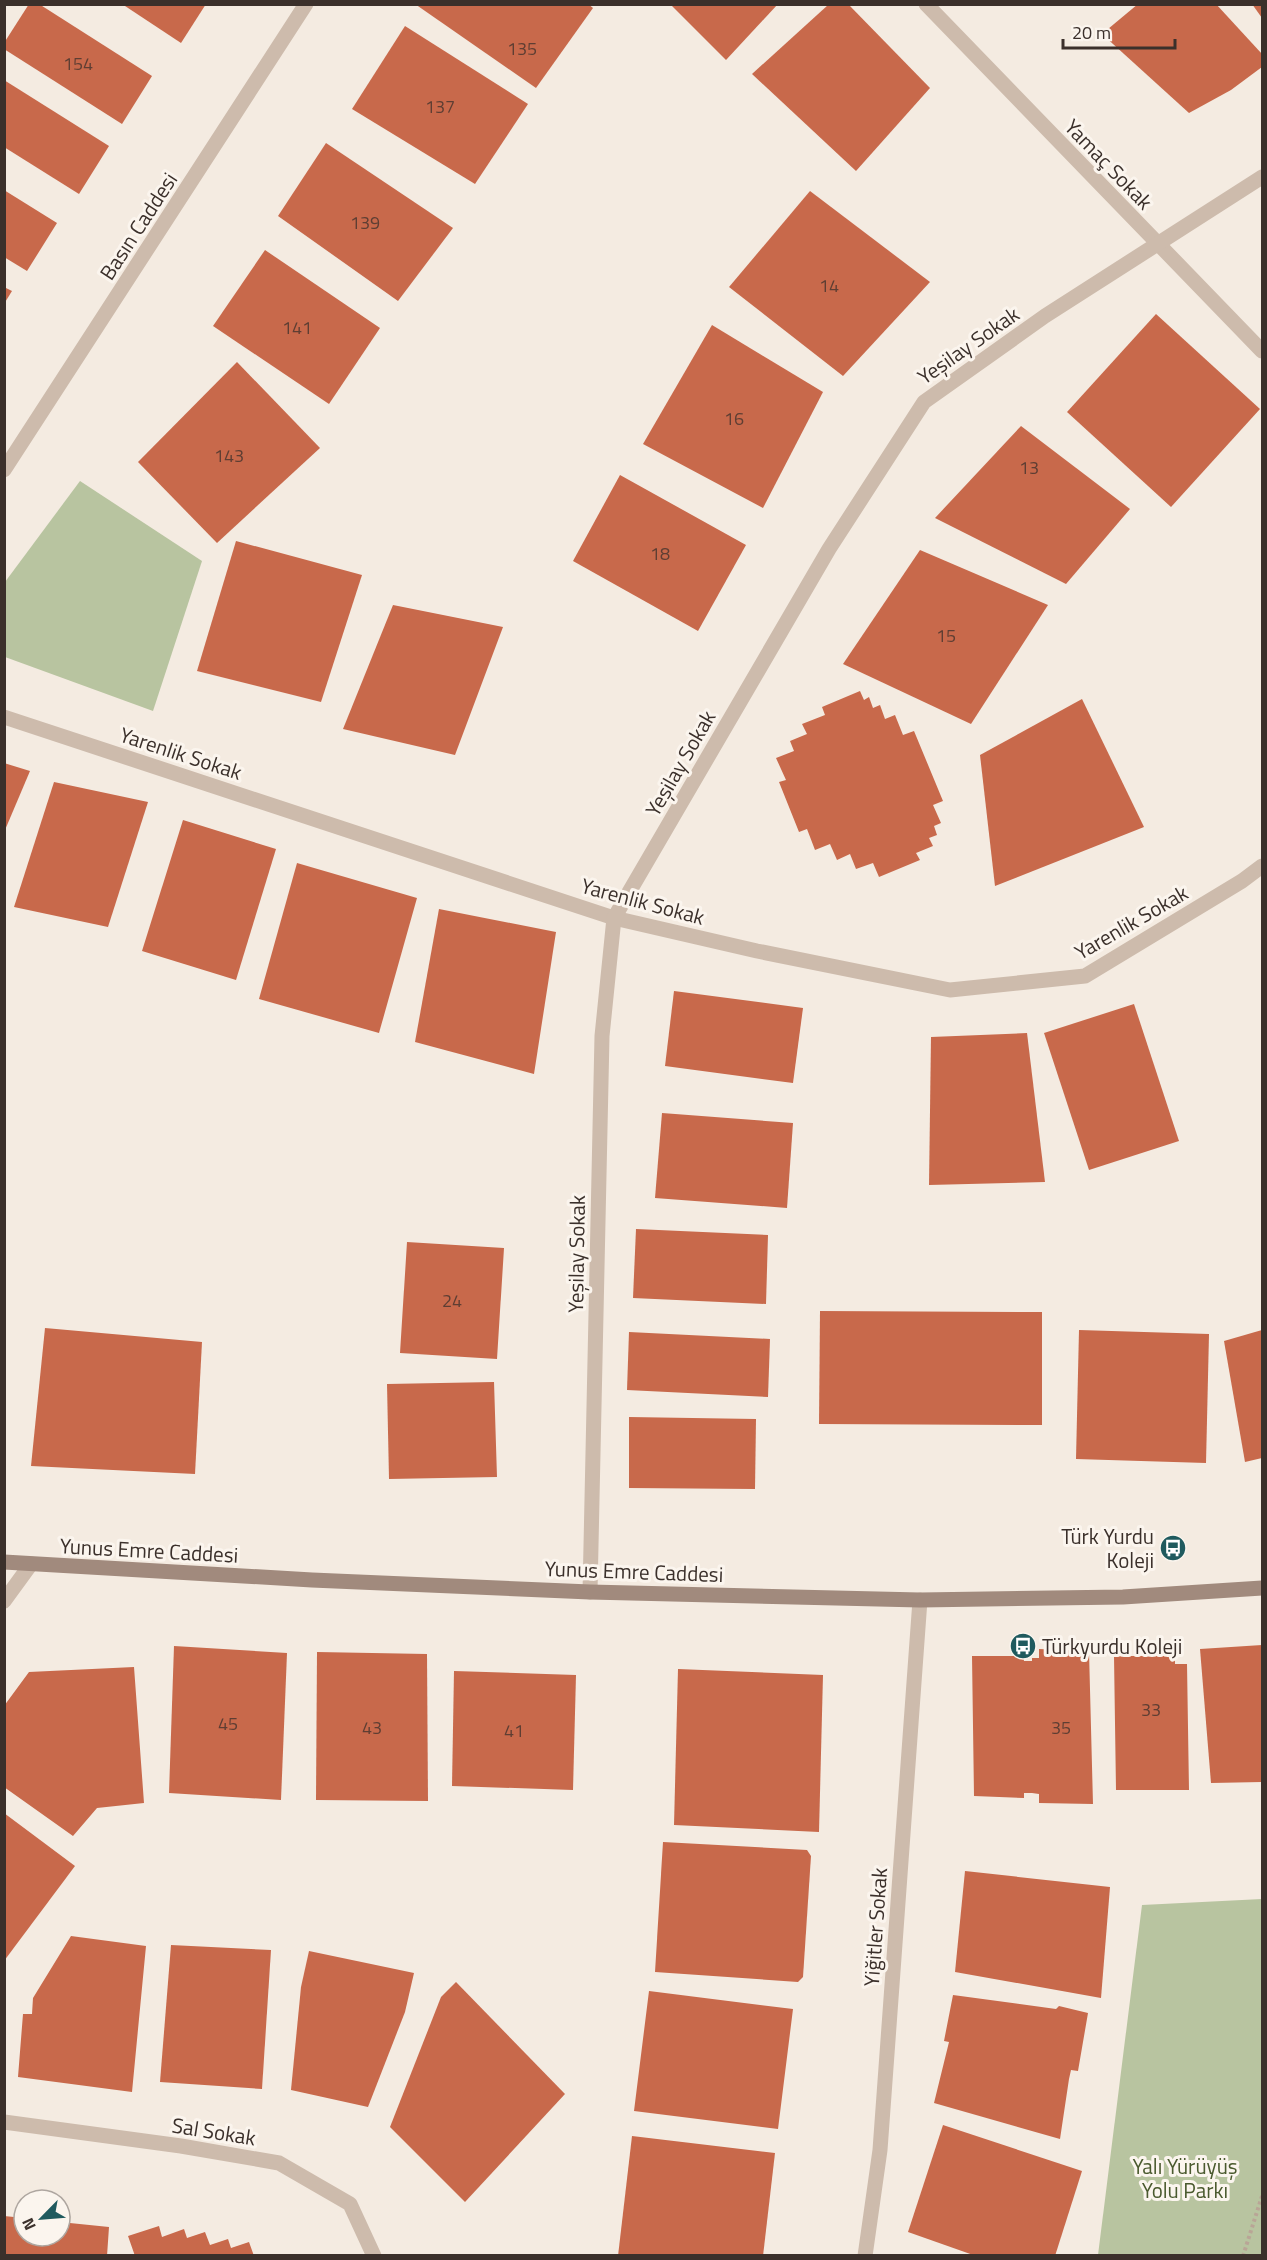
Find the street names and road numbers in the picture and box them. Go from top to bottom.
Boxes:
street label: Yamaç Sokak [1057,111,1161,217]
street label: Basın Caddesi [91,166,185,286]
street label: Yeşilay Sokak [911,298,1025,392]
street label: Yeşilay Sokak [637,704,723,822]
street label: Yarenlik Sokak [116,718,246,788]
street label: Yarenlik Sokak [578,869,708,933]
street label: Yarenlik Sokak [1068,876,1194,968]
street label: Yeşilay Sokak [559,1195,593,1313]
street label: Yunus Emre Caddesi [59,1529,239,1571]
street label: Yunus Emre Caddesi [544,1552,724,1590]
street label: Yiğitler Sokak [855,1866,895,1988]
street label: Sal Sokak [170,2109,258,2153]

